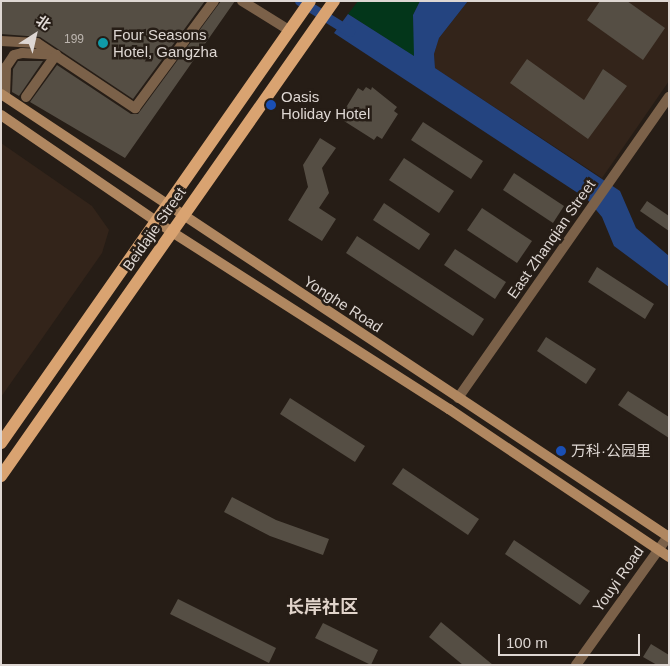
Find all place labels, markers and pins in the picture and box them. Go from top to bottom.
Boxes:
place label: Four Seasons Hotel, Gangzha [113,25,217,60]
marker: Four Seasons Hotel, Gangzha [97,37,109,49]
place label: Oasis Holiday Hotel [281,87,370,122]
marker: Oasis Holiday Hotel [265,99,277,111]
place label: 万科·公园里 [571,442,651,460]
marker: 万科·公园里 [555,445,567,457]

